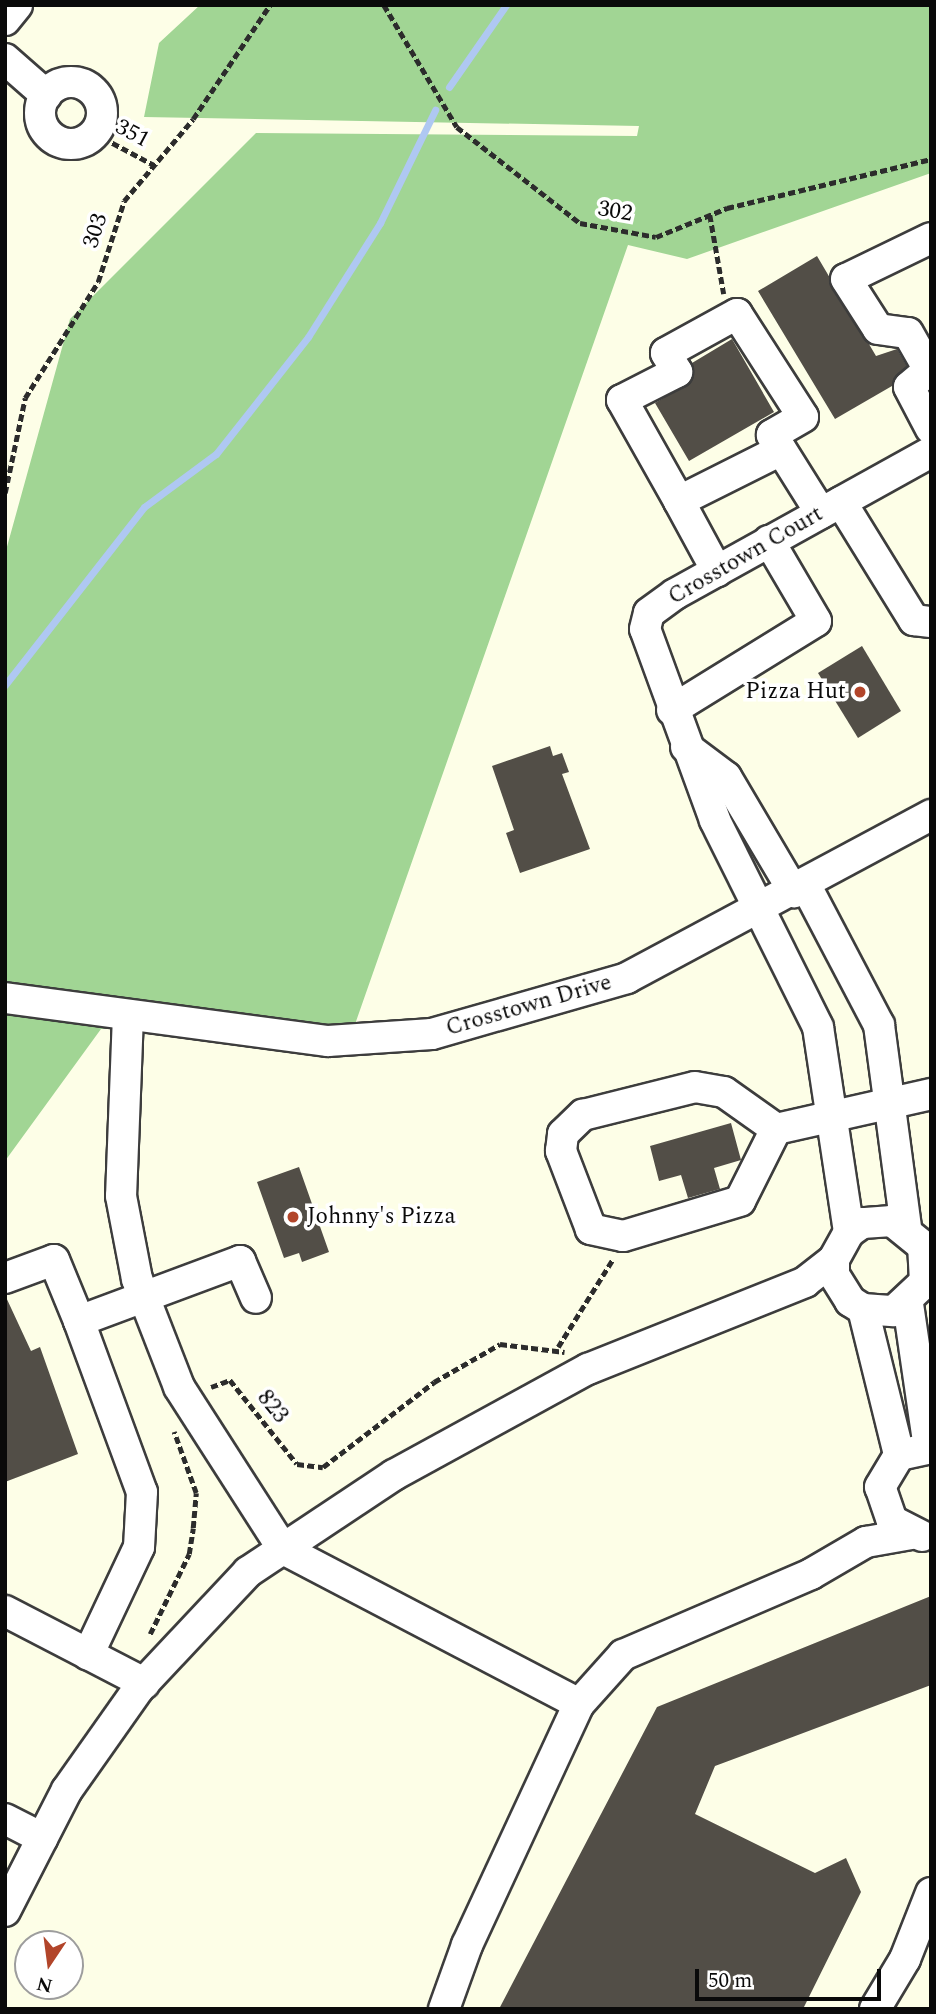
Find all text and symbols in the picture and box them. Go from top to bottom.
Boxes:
street label: 351 [110,114,154,154]
street label: 302 [596,195,634,229]
street label: 303 [78,210,114,252]
street label: Crosstown Court [664,501,828,611]
place label: Pizza Hut [745,678,846,706]
marker: Pizza Hut [852,684,868,700]
street label: Crosstown Drive [443,969,615,1043]
place label: Johnny's Pizza [307,1203,456,1231]
marker: Johnny's Pizza [285,1209,301,1225]
street label: 823 [250,1385,294,1429]
north arrow [14,1930,84,2000]
scale bar [698,1954,884,1998]
text: 50 m [708,1965,752,1997]
text: N [34,1968,55,2000]

